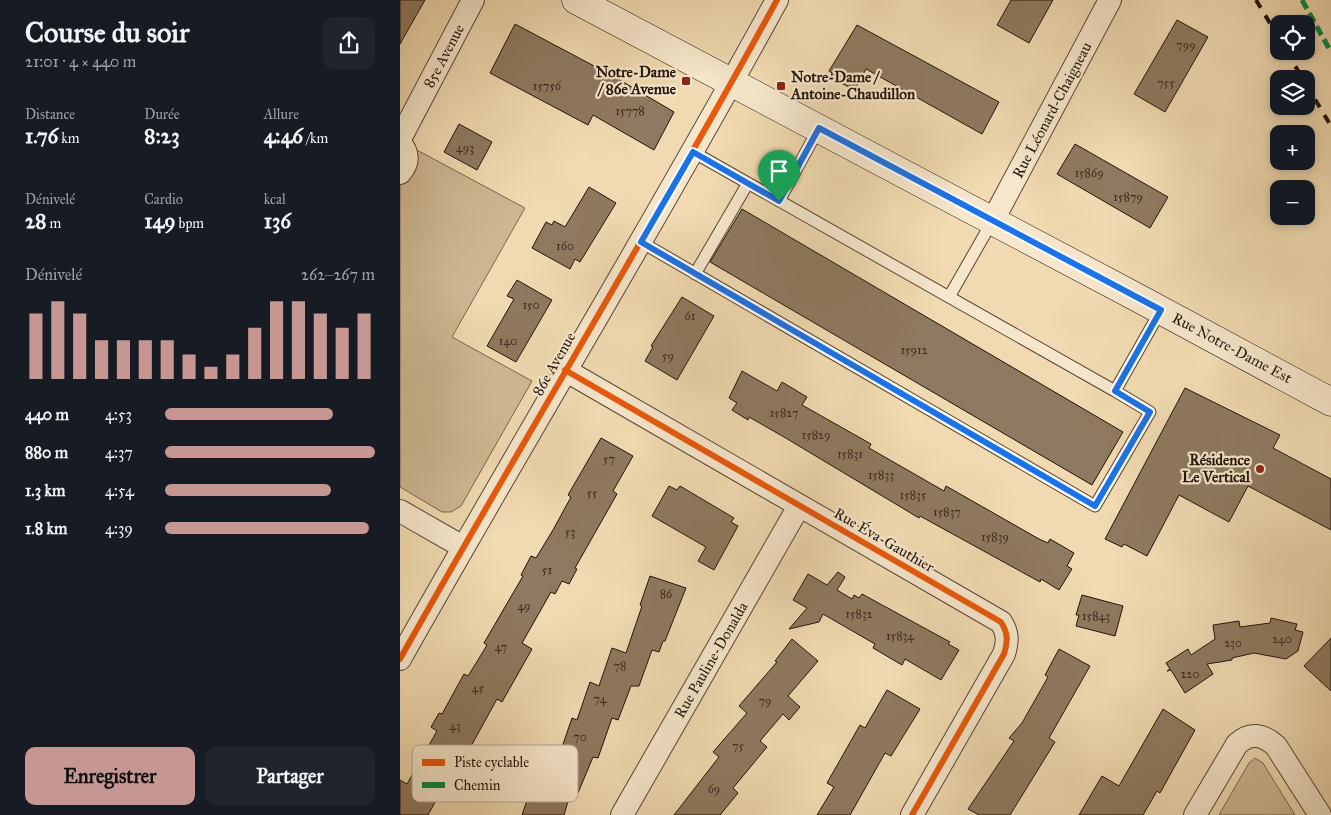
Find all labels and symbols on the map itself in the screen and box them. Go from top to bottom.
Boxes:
street label: 85e Avenue [420,21,468,91]
house number: 799 [1176,38,1196,52]
street label: Rue Léonard-Chaigneau [1009,39,1095,181]
place label: Notre-Dame / 86e Avenue [596,63,677,98]
place label: Notre-Dame / Antoine-Chaudillon [790,68,916,103]
marker: Notre-Dame / 86e Avenue [680,75,692,87]
house number: 755 [1157,76,1175,90]
house number: 15756 [533,79,562,93]
marker: Notre-Dame / Antoine-Chaudillon [775,80,787,92]
house number: 15778 [615,104,645,118]
house number: 493 [456,141,474,155]
pin [758,150,800,201]
house number: 15869 [1074,166,1104,180]
house number: 15879 [1113,190,1143,204]
house number: 160 [556,239,574,253]
house number: 150 [522,298,540,312]
house number: 61 [685,309,696,323]
street label: Rue Notre-Dame Est [1169,309,1296,387]
street label: 86e Avenue [529,329,579,399]
house number: 140 [499,334,517,348]
house number: 15912 [900,343,928,357]
house number: 59 [662,349,674,363]
house number: 15827 [770,406,798,420]
house number: 15829 [802,428,830,442]
house number: 15831 [837,447,863,461]
place label: Résidence Le Vertical [1182,451,1251,486]
house number: 57 [603,452,615,466]
marker: Résidence Le Vertical [1254,463,1266,475]
house number: 15833 [868,468,894,482]
house number: 55 [586,486,598,500]
house number: 15835 [900,488,927,502]
street label: Rue Éva-Gauthier [831,503,938,576]
house number: 15837 [933,505,961,519]
house number: 53 [565,525,575,539]
house number: 15839 [981,530,1009,544]
house number: 51 [542,563,552,577]
house number: 86 [660,587,673,601]
street label: Rue Pauline-Donalda [670,598,752,721]
house number: 49 [517,599,531,613]
house number: 15832 [845,607,873,621]
house number: 15843 [1082,609,1110,623]
house number: 15834 [886,629,914,643]
house number: 240 [1272,632,1292,646]
house number: 230 [1224,636,1242,650]
house number: 47 [495,640,507,654]
house number: 78 [614,659,626,673]
house number: 220 [1181,667,1199,681]
house number: 45 [472,681,485,695]
house number: 74 [594,692,607,706]
house number: 79 [759,694,771,708]
house number: 43 [449,719,461,733]
house number: 70 [573,730,587,744]
house number: 75 [732,739,744,753]
legend [412,745,578,802]
text: Piste cyclable [454,754,529,771]
text: Chemin [454,777,501,794]
house number: 69 [708,782,720,796]

